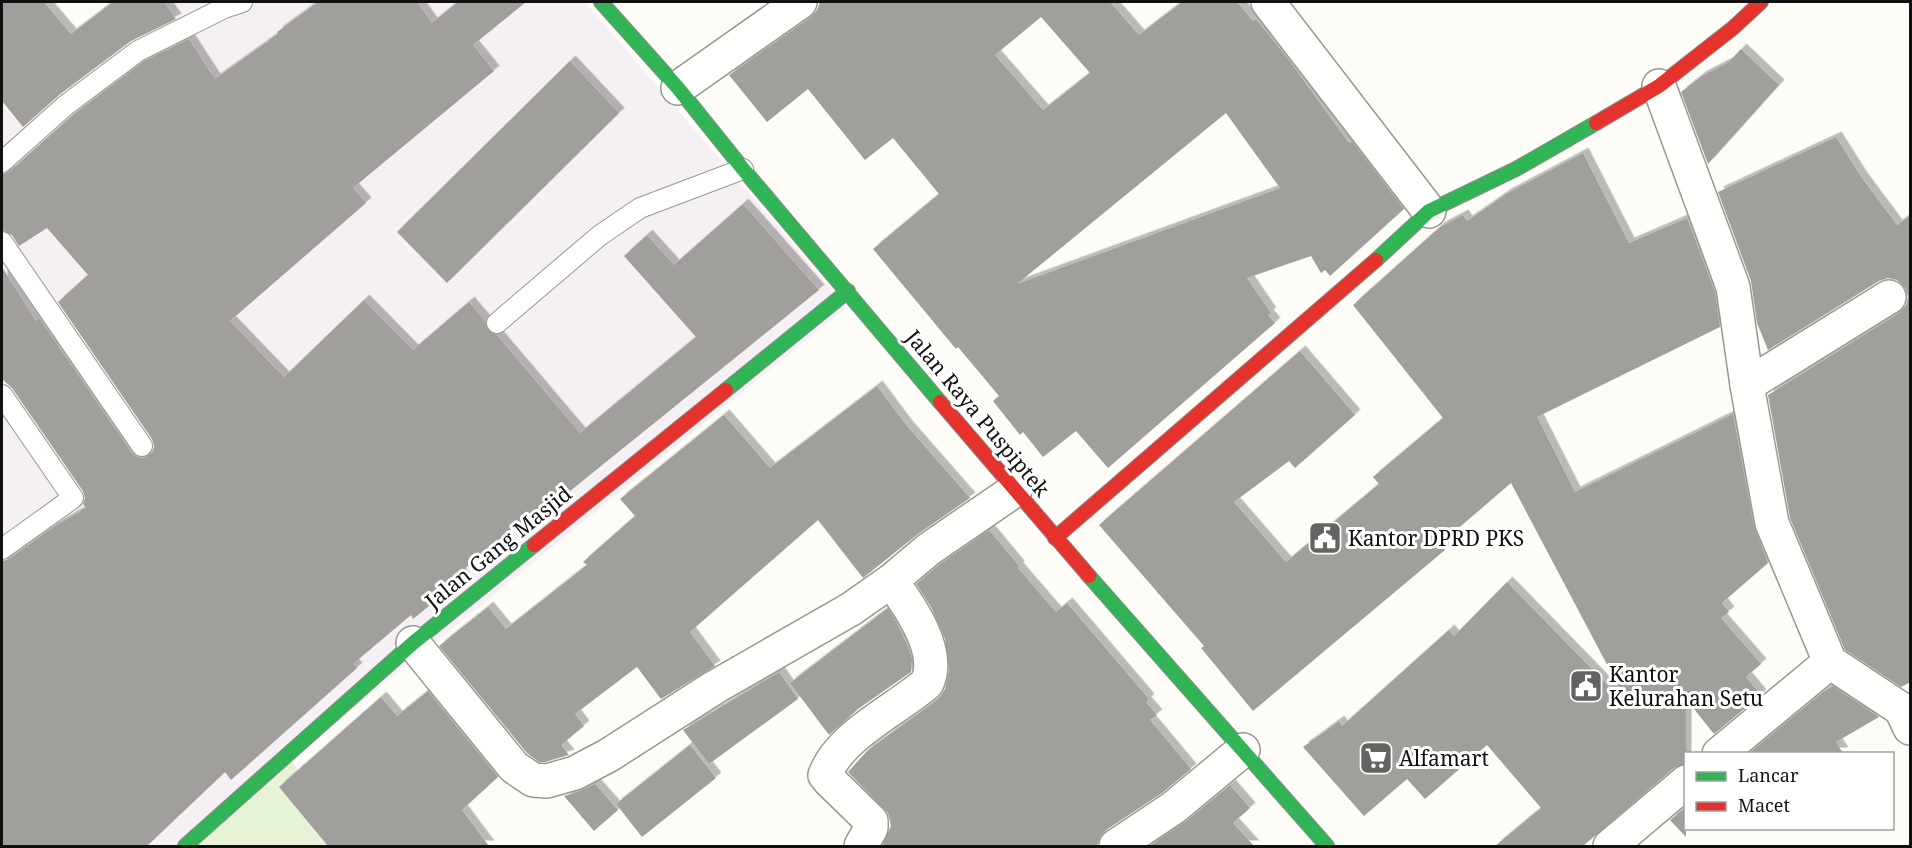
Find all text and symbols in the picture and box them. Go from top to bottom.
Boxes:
street label: Jalan Raya Puspiptek [899,323,1057,503]
street label: Jalan Gang Masjid [418,479,577,615]
public building icon: Kantor DPRD PKS [1307,520,1343,556]
place label: Kantor DPRD PKS [1348,524,1524,552]
place label: Kantor Kelurahan Setu [1609,660,1763,712]
public building icon: Kantor Kelurahan Setu [1568,668,1604,704]
supermarket icon: Alfamart [1358,740,1394,776]
place label: Alfamart [1399,744,1489,772]
legend [1684,752,1894,830]
text: Lancar [1738,763,1799,787]
text: Macet [1738,793,1790,817]

